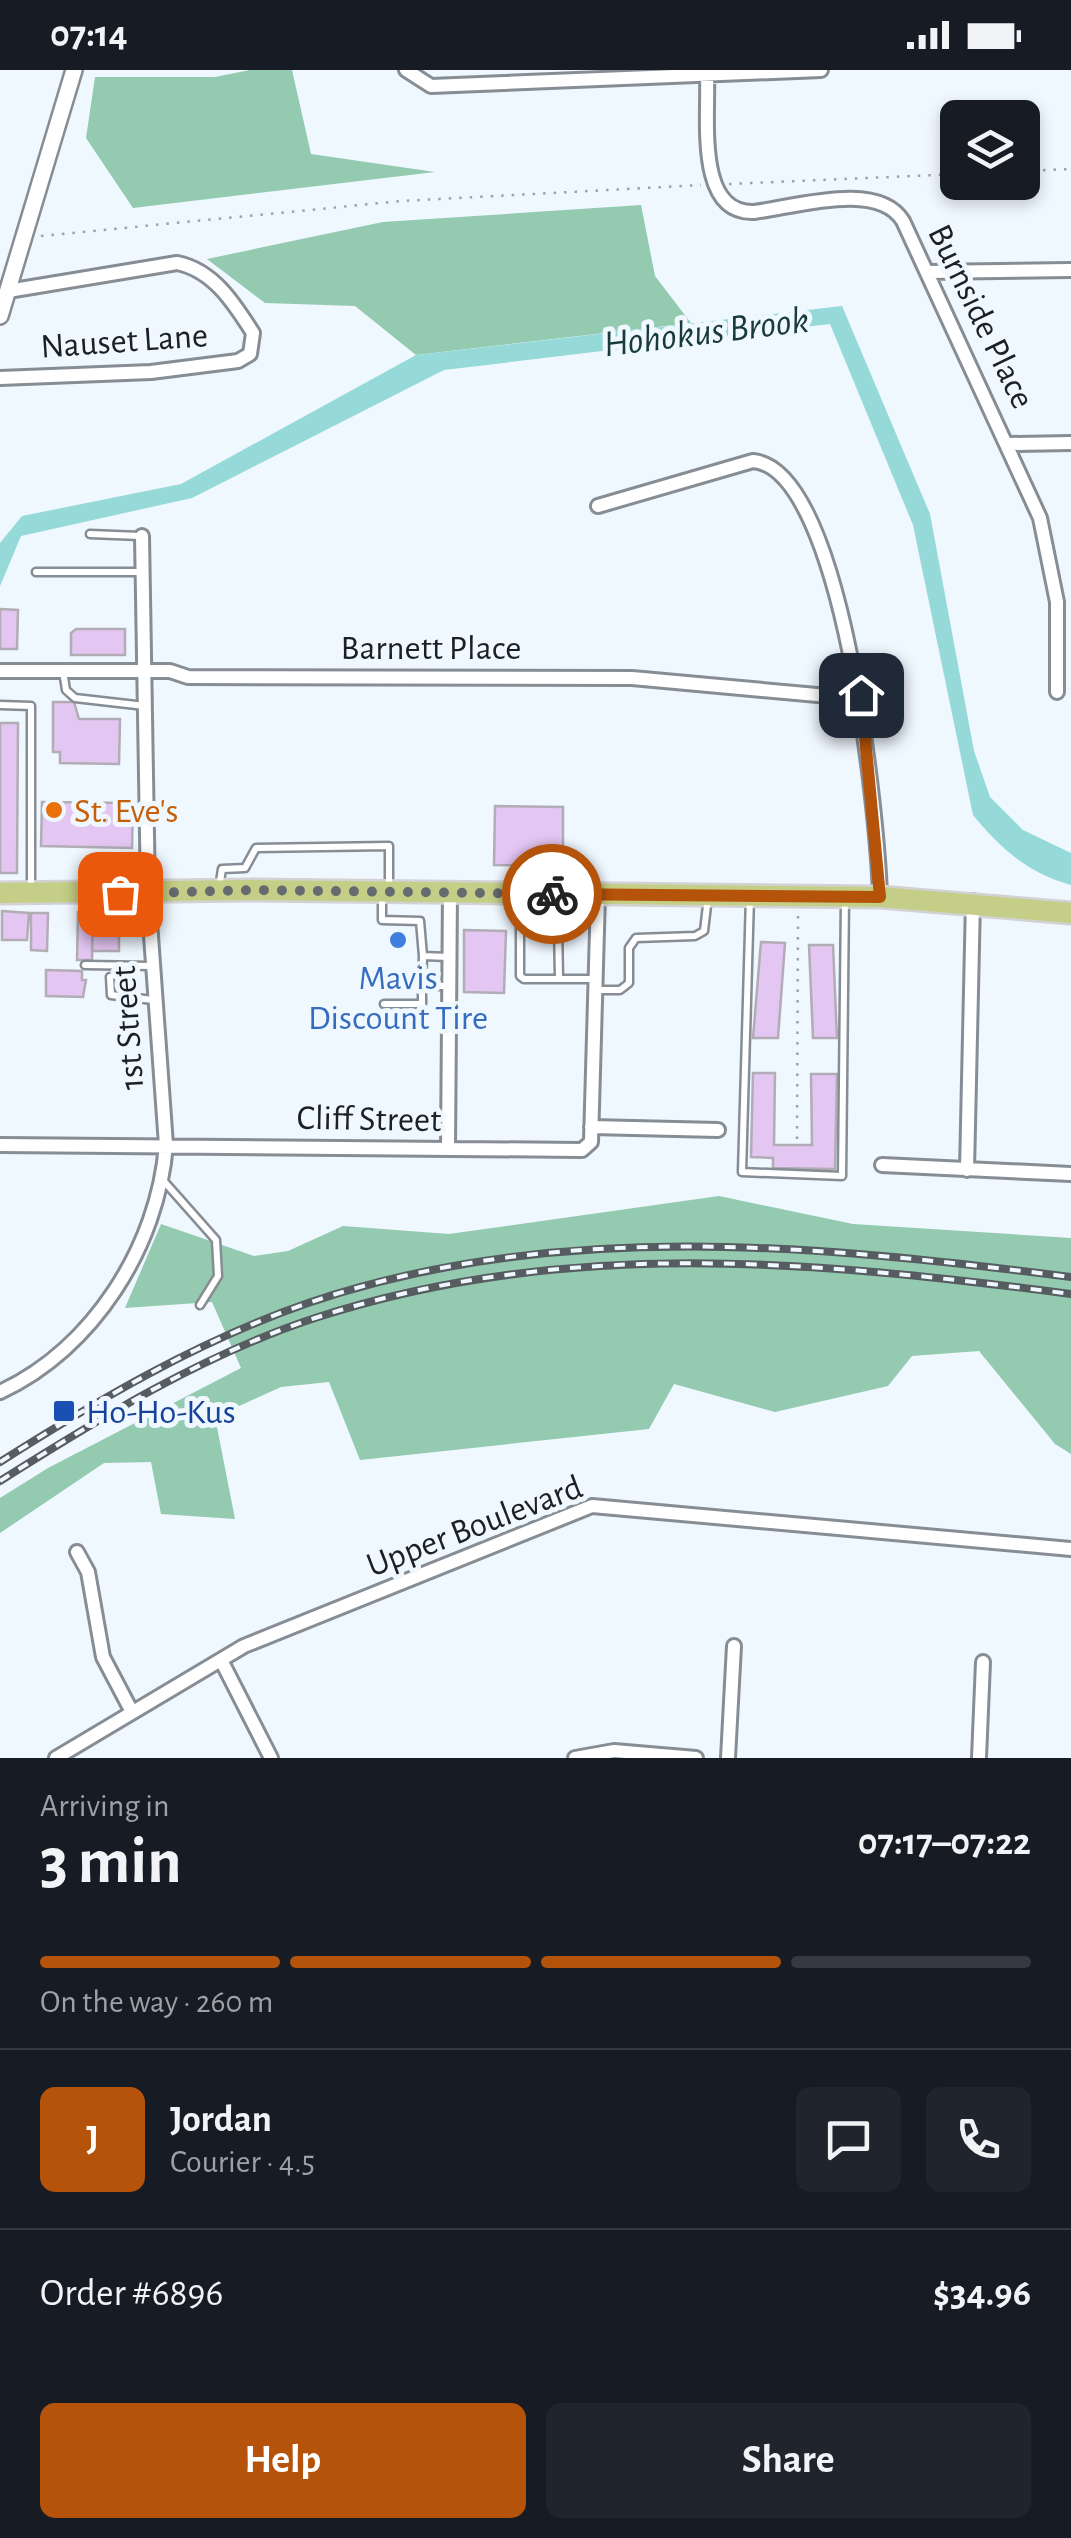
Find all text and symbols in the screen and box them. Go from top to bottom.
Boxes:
text: 07:14 [50,16,128,54]
map controls [940,100,1040,200]
button: layers [940,100,1040,200]
street label: Burnside Place [921,219,1040,414]
water label: Hohokus Brook [602,302,811,364]
street label: Nauset Lane [39,318,209,365]
street label: Barnett Place [341,631,521,666]
pin [819,653,904,738]
icon: home [834,668,889,723]
place label: St. Eve's [74,794,179,829]
marker: St. Eve's [43,799,65,821]
courier [502,844,602,944]
pin [78,852,163,937]
icon: bag [93,867,148,922]
icon: bike [525,867,580,922]
marker: Mavis Discount Tire [387,929,409,951]
place label: Mavis Discount Tire [308,961,488,1036]
street label: 1st Street [107,965,150,1091]
street label: Cliff Street [296,1101,442,1138]
place label: Ho-Ho-Kus [86,1395,236,1430]
marker: Ho-Ho-Kus [51,1398,77,1424]
street label: Upper Boulevard [362,1469,587,1584]
text: Arriving in [40,1790,169,1822]
text: 07:17–07:22 [858,1824,1031,1862]
text: 3 min [40,1830,182,1895]
text: On the way · 260 m [40,1986,273,2018]
button: chat [796,2087,901,2192]
button: phone [926,2087,1031,2192]
text: Jordan [170,2101,272,2139]
text: J [86,2120,99,2158]
text: Courier · 4.5 [170,2146,315,2178]
text: Order #6896 [40,2275,223,2313]
text: $34.96 [933,2275,1031,2313]
button: Help [40,2403,526,2518]
button: Share [546,2403,1031,2518]

